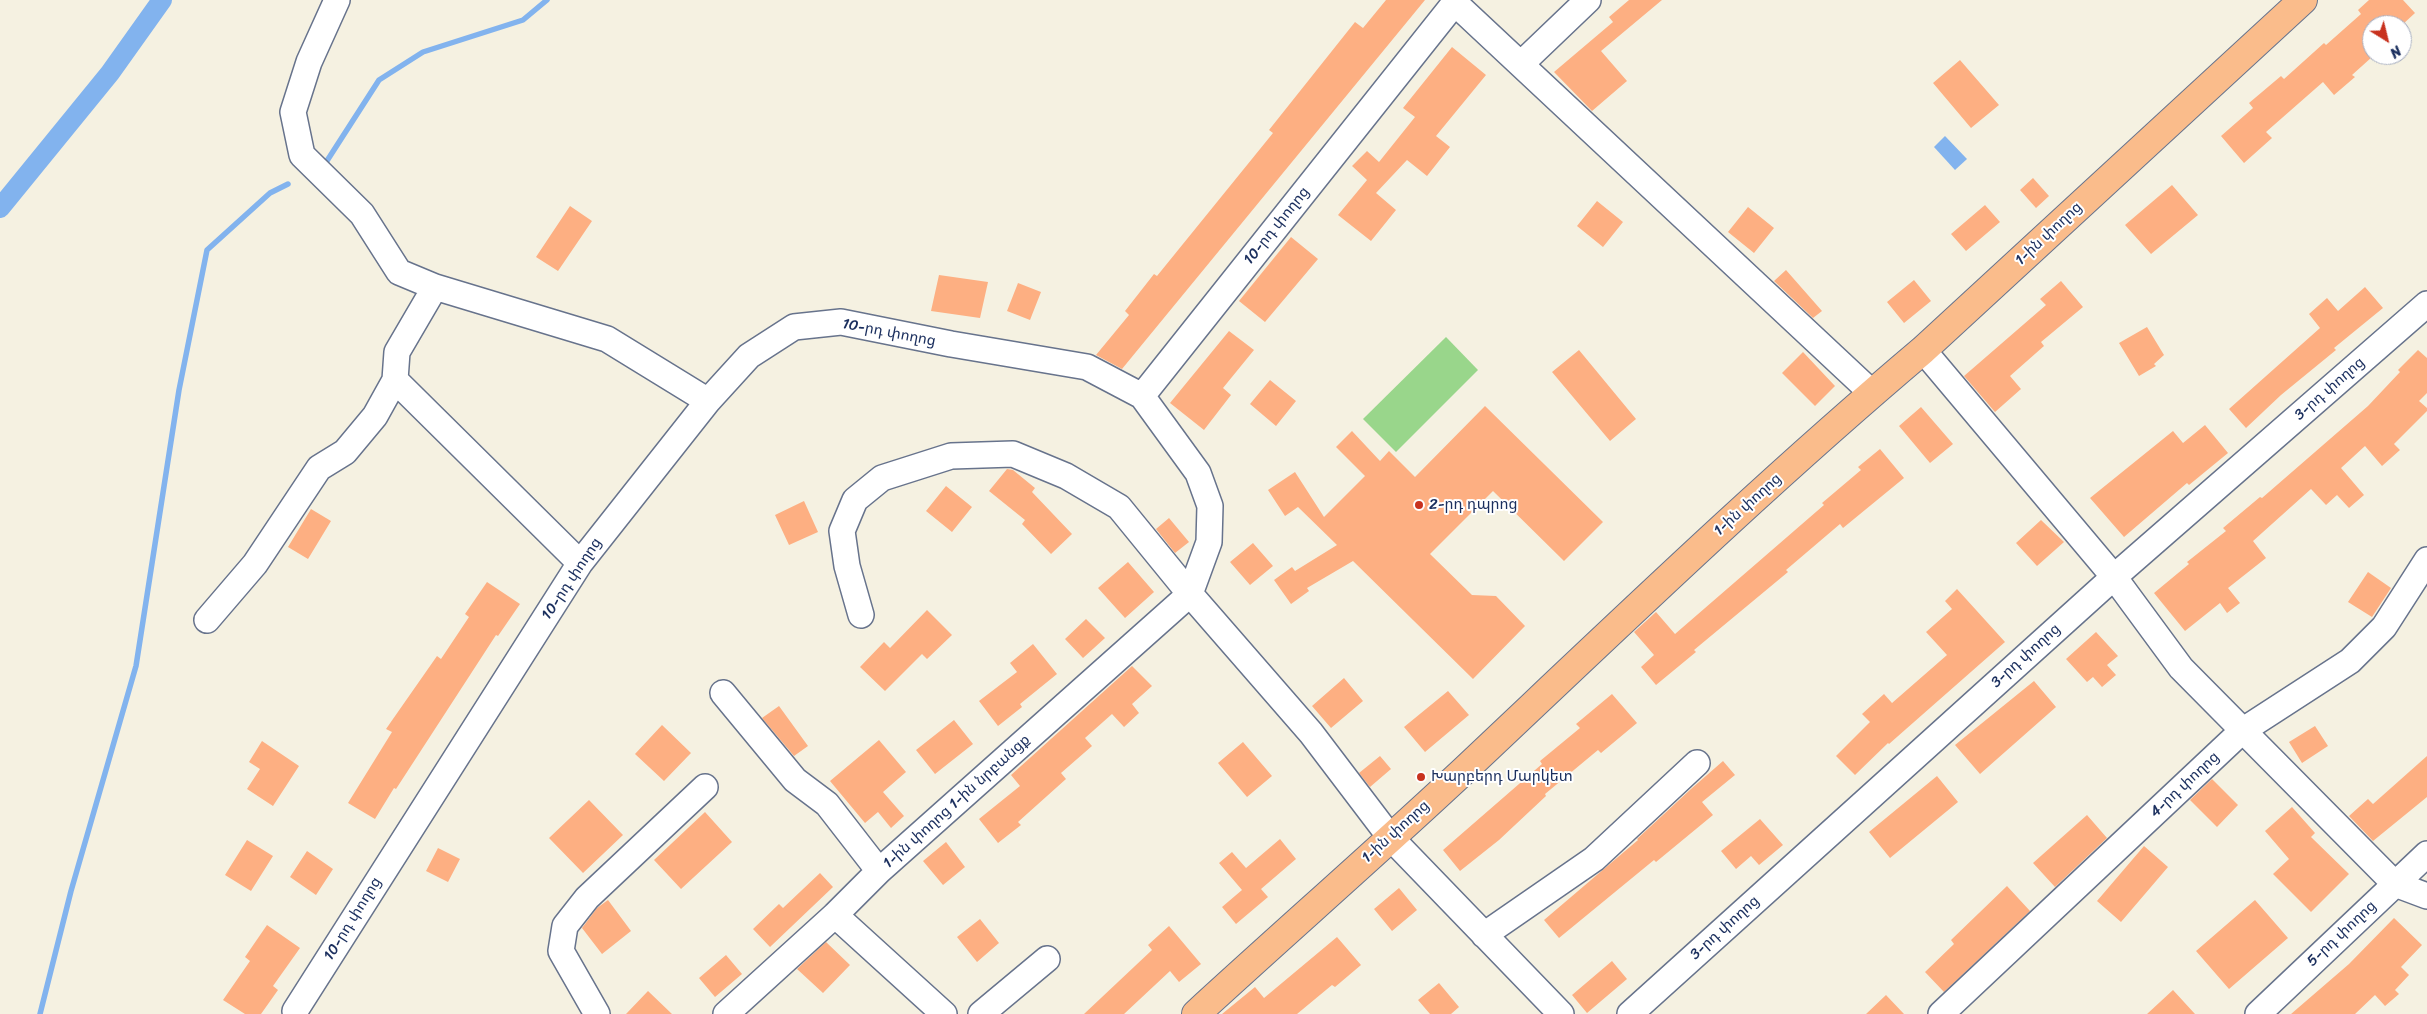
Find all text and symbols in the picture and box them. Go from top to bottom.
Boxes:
north arrow [2362,15,2412,65]
text: N [2384,39,2407,65]
street label: 10-րդ փողոց [1240,183,1314,269]
street label: 1-ին փողոց [2012,199,2086,269]
street label: 10-րդ փողոց [841,315,937,351]
street label: 3-րդ փողոց [2291,354,2369,424]
street label: 1-ին փողոց [1711,470,1785,540]
place label: 2-րդ դպրոց [1429,496,1517,514]
marker: 2-րդ դպրոց [1413,499,1425,511]
street label: 10-րդ փողոց [538,535,606,623]
street label: 3-րդ փողոց [1988,620,2064,692]
street label: 1-ին փողոց 1-ին նրբանցք [880,731,1034,873]
street label: 4-րդ փողոց [2147,748,2223,822]
place label: Խարբերդ Մարկետ [1431,768,1573,786]
marker: Խարբերդ Մարկետ [1415,771,1427,783]
street label: 1-ին փողոց [1359,797,1433,867]
street label: 10-րդ փողոց [320,874,386,964]
street label: 3-րդ փողոց [1687,892,1763,964]
street label: 5-րդ փողոց [2304,897,2380,971]

